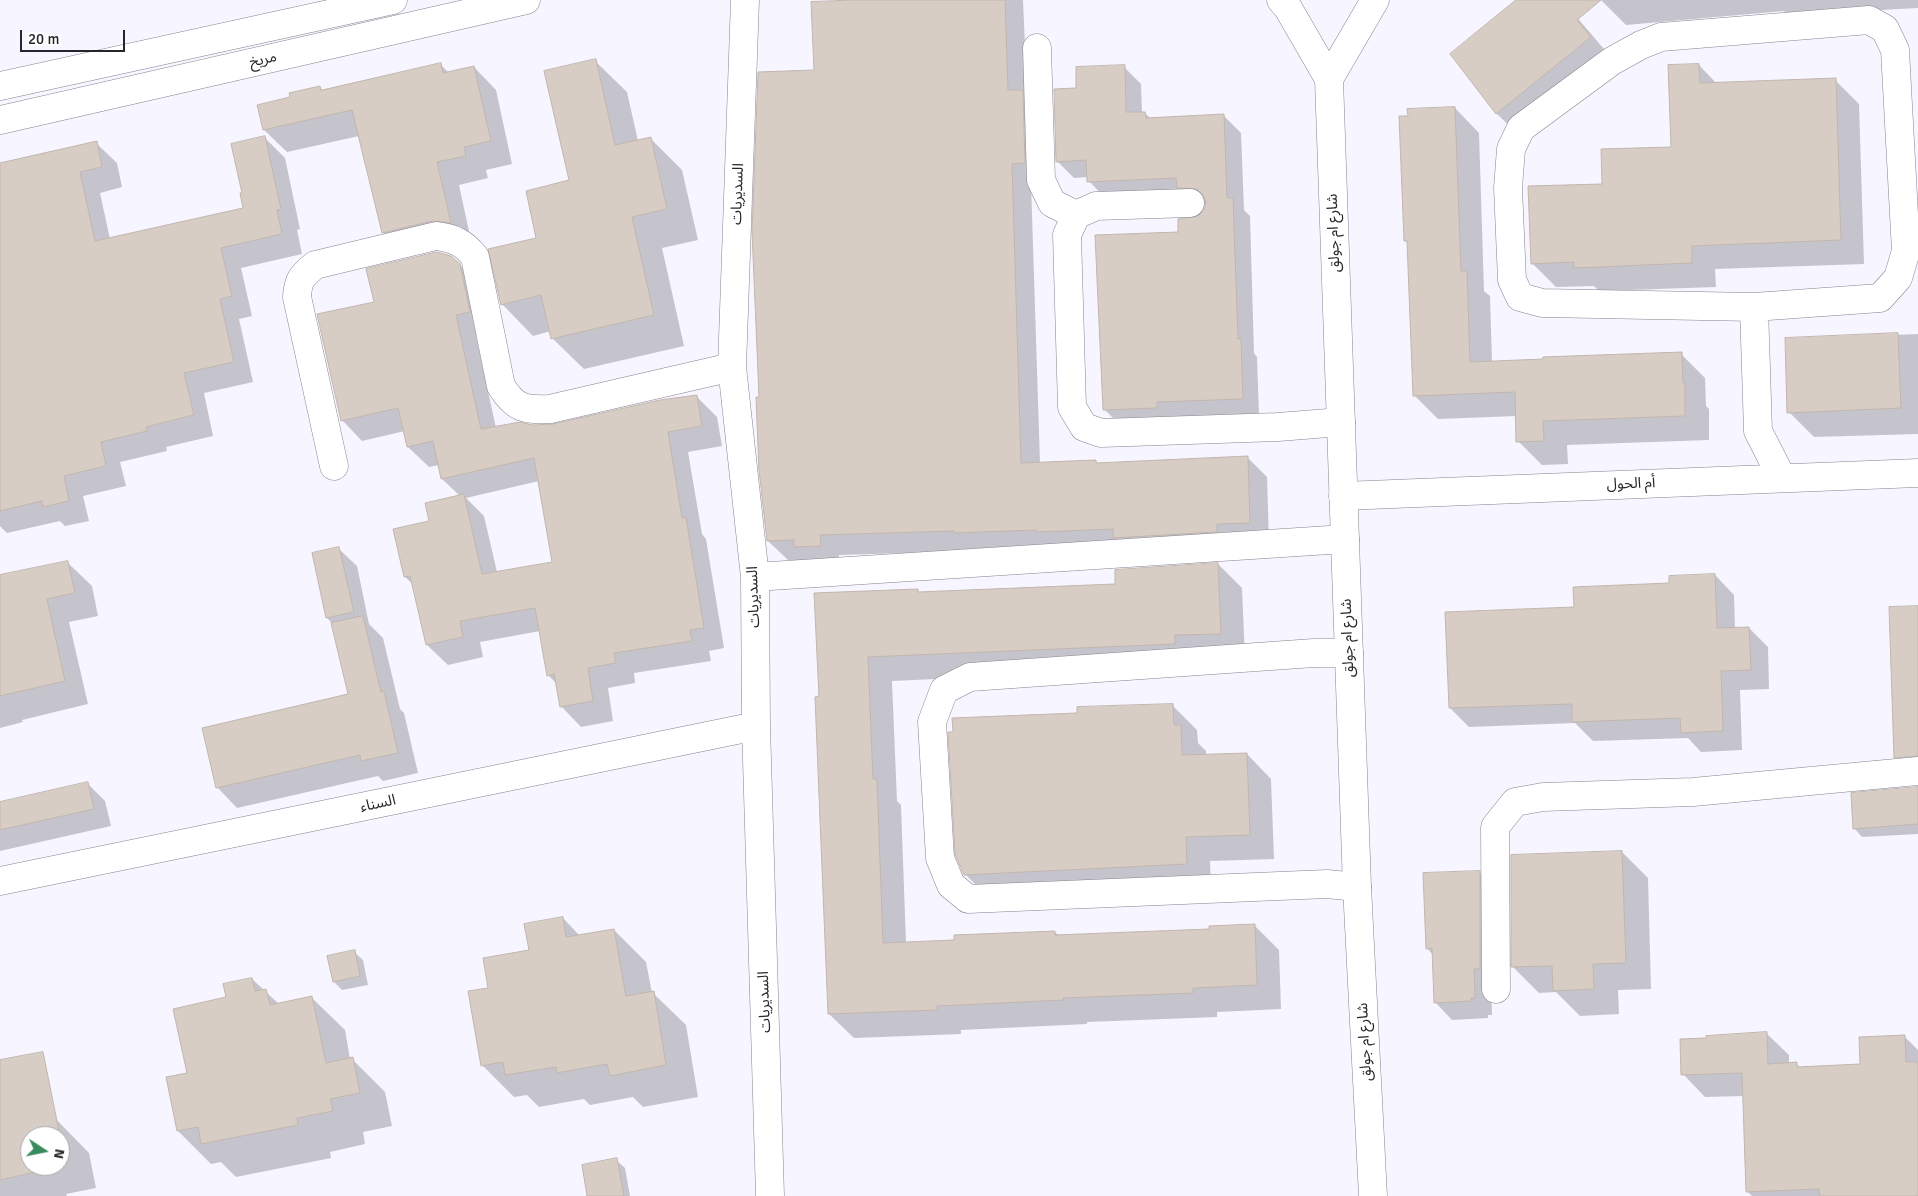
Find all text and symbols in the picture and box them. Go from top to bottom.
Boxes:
scale bar [22,20,128,52]
text: 20 m [28,30,59,48]
street label: مريخ [248,48,278,72]
street label: السديريات [728,163,748,225]
street label: شارع ام جولق [1324,193,1344,273]
street label: أم الحول [1606,474,1656,494]
street label: السديريات [744,566,764,628]
street label: شارع ام جولق [1338,598,1358,678]
street label: السناء [359,791,397,817]
street label: السديريات [755,971,775,1033]
street label: شارع ام جولق [1354,1002,1376,1082]
north arrow [20,1126,70,1176]
text: N [50,1147,69,1160]

